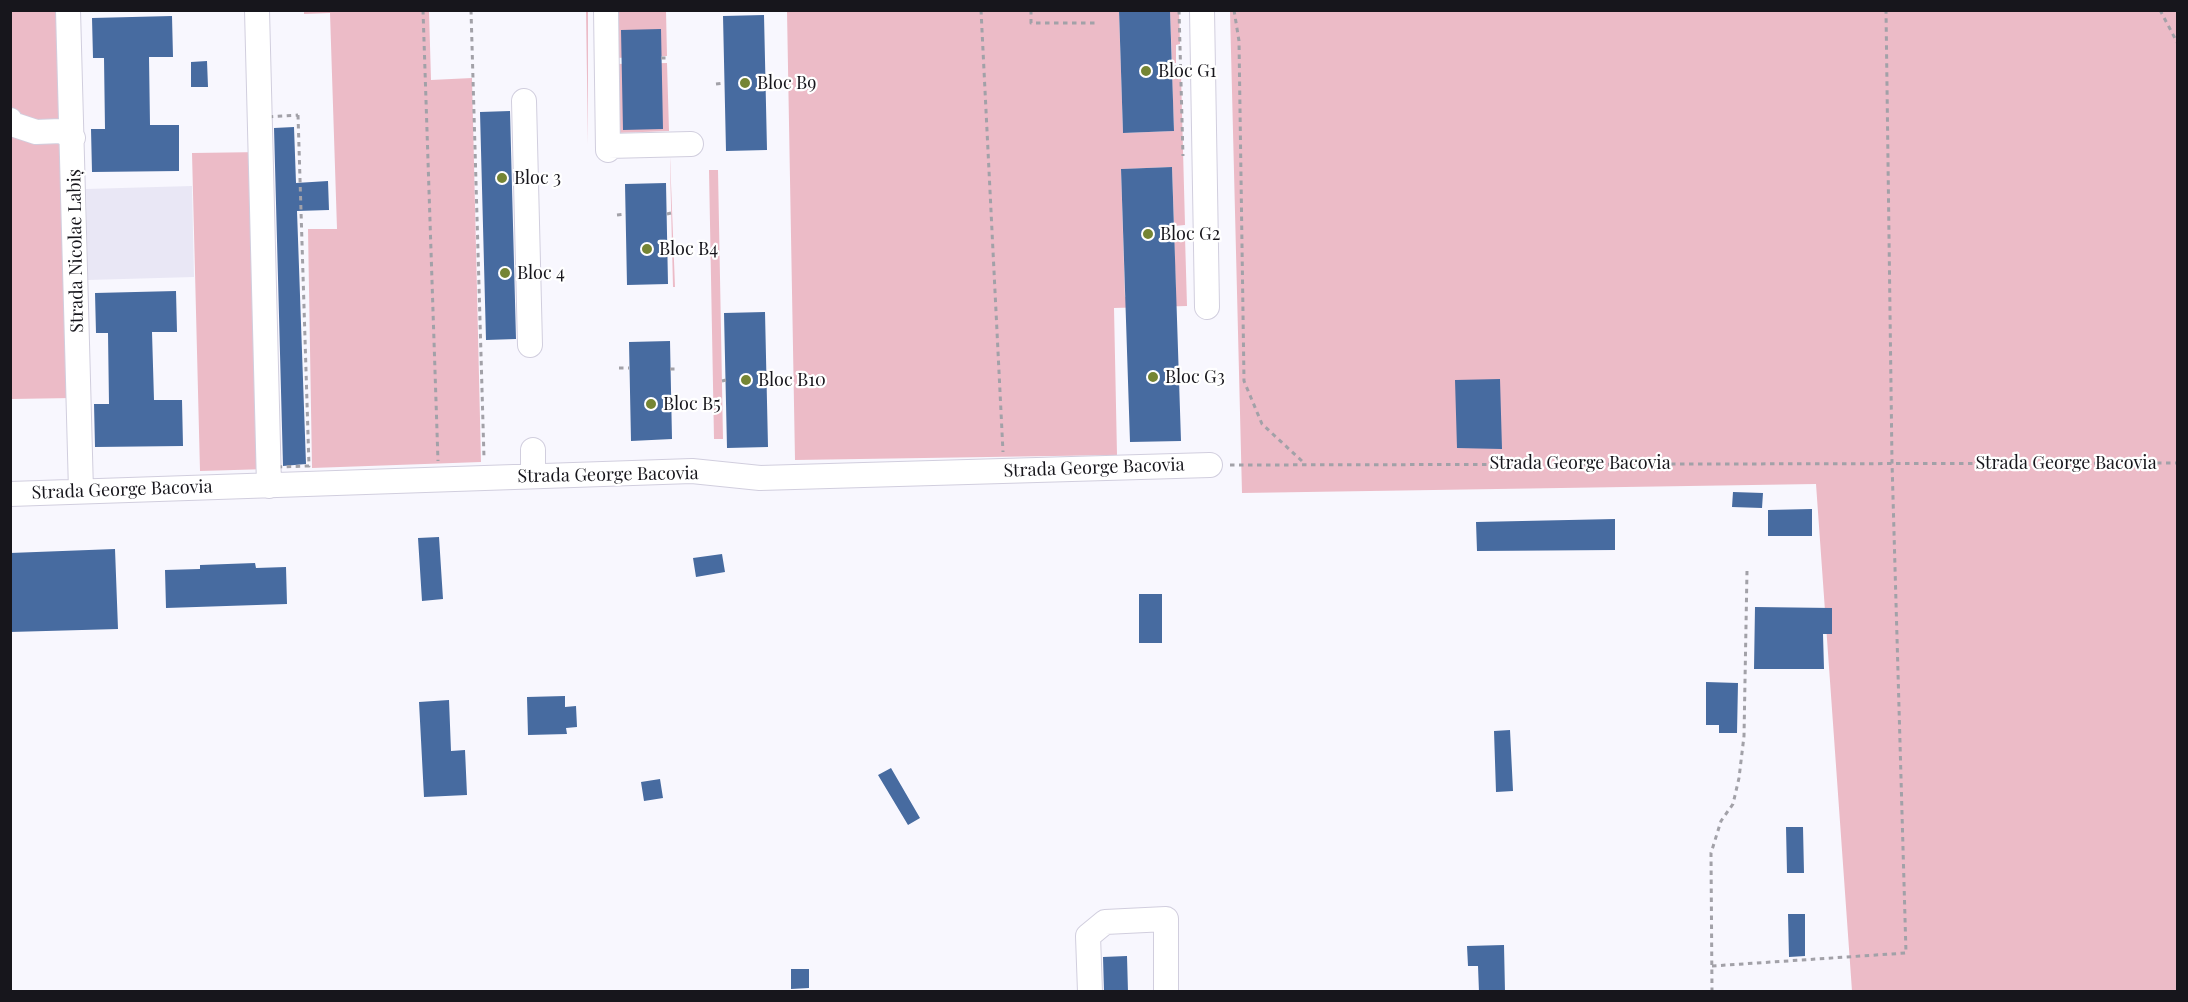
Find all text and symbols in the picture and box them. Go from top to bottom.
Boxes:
place label: Bloc G1 [1158,60,1216,82]
marker: Bloc G1 [1139,64,1153,78]
place label: Bloc B9 [757,72,816,94]
marker: Bloc B9 [738,76,752,90]
place label: Bloc 3 [514,167,561,189]
street label: Strada Nicolae Labiș [64,169,88,333]
marker: Bloc 3 [495,171,509,185]
place label: Bloc G2 [1160,223,1220,245]
marker: Bloc G2 [1141,227,1155,241]
place label: Bloc B4 [659,238,718,260]
marker: Bloc B4 [640,242,654,256]
place label: Bloc 4 [517,262,565,284]
marker: Bloc 4 [498,266,512,280]
place label: Bloc G3 [1165,366,1225,388]
place label: Bloc B10 [758,369,826,391]
marker: Bloc G3 [1146,370,1160,384]
marker: Bloc B10 [739,373,753,387]
place label: Bloc B5 [663,393,721,415]
marker: Bloc B5 [644,397,658,411]
street label: Strada George Bacovia [1489,452,1671,474]
street label: Strada George Bacovia [1975,452,2157,474]
street label: Strada George Bacovia [1003,454,1185,482]
street label: Strada George Bacovia [517,463,699,487]
street label: Strada George Bacovia [31,476,213,504]

